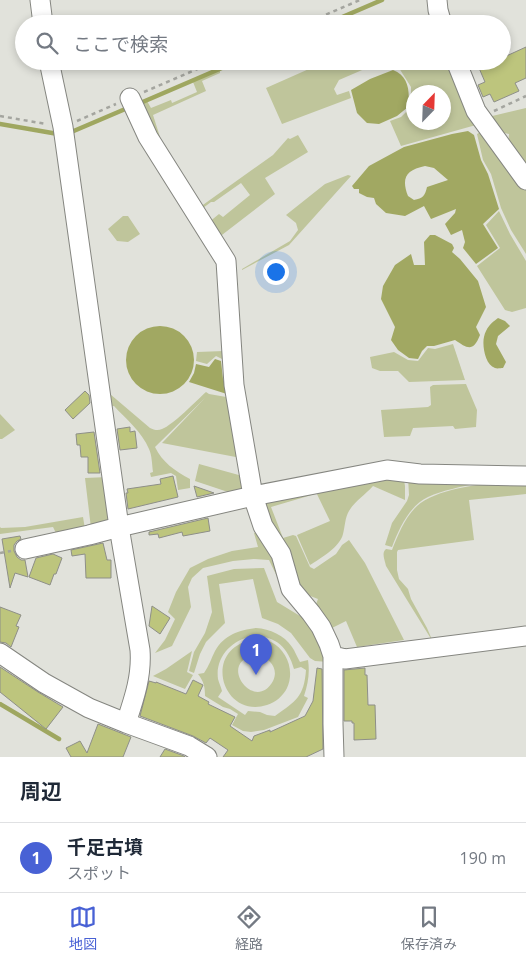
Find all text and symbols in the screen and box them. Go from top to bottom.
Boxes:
search box [15,15,511,70]
icon: search [33,29,61,57]
text: ここで検索 [73,31,168,57]
north arrow [406,85,451,130]
your location [263,259,289,285]
pin: 1 [240,634,272,675]
text: 周辺 [20,777,62,805]
text: 千足古墳 [67,834,143,860]
text: 1 [31,847,41,869]
text: 190 m [460,847,506,869]
text: スポット [67,862,131,884]
tab: 地図 [69,903,97,953]
tab: 経路 [235,903,263,953]
tab: 保存済み [401,903,457,953]

